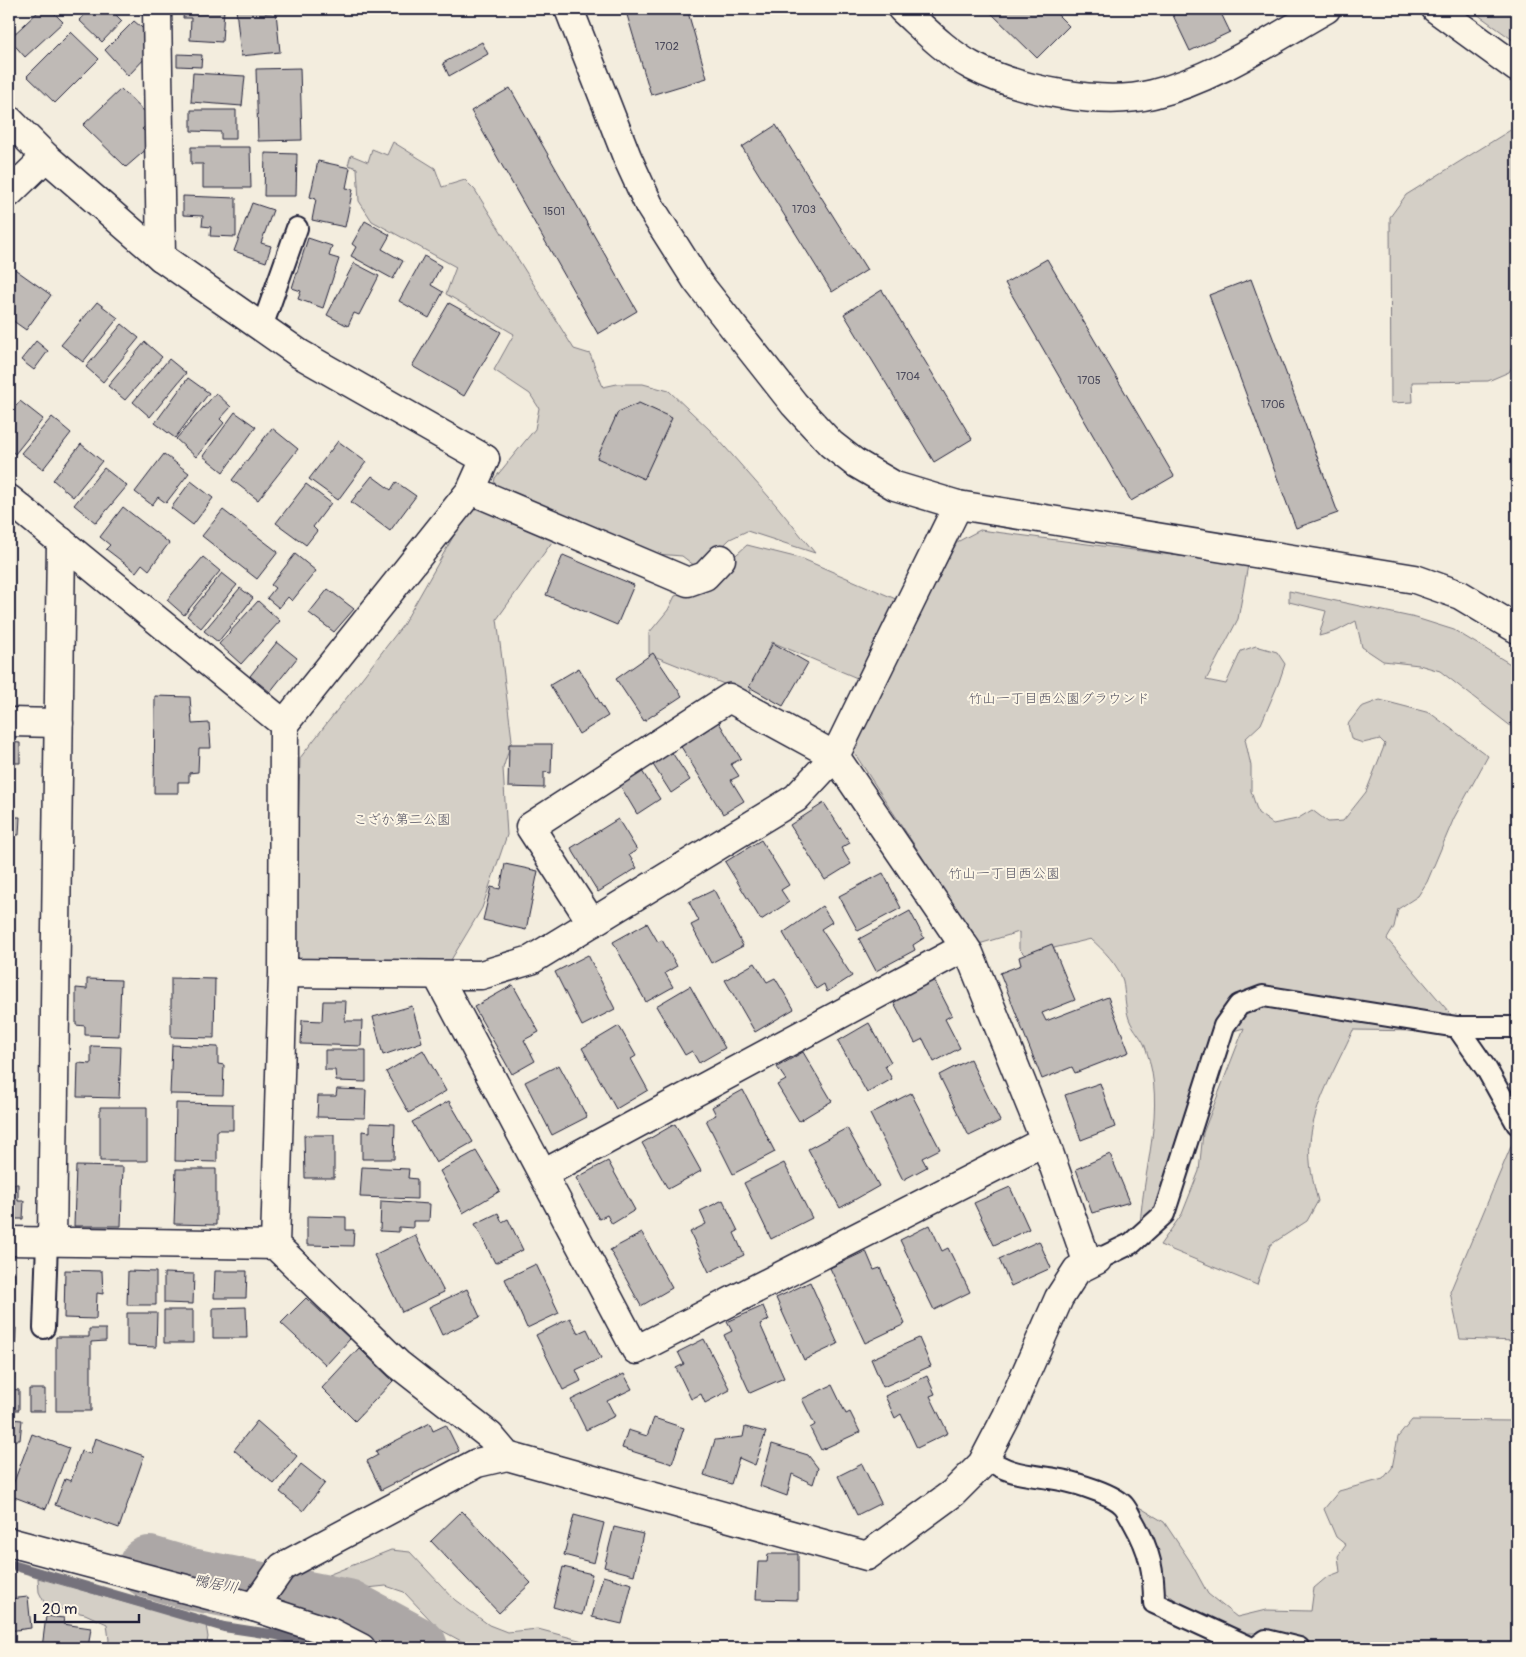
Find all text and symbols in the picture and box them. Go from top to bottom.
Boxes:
house number: 1702 [655,40,679,53]
house number: 1703 [792,203,816,216]
house number: 1501 [543,205,565,218]
house number: 1704 [896,370,921,383]
house number: 1705 [1077,374,1101,387]
house number: 1706 [1261,398,1285,411]
park label: 竹山一丁目西公園グラウンド [968,690,1150,707]
park label: こざか第二公園 [353,811,451,828]
park label: 竹山一丁目西公園 [948,865,1060,882]
water label: 鴨居川 [192,1571,240,1598]
scale bar [35,1592,139,1624]
text: 20 m [42,1600,77,1619]

